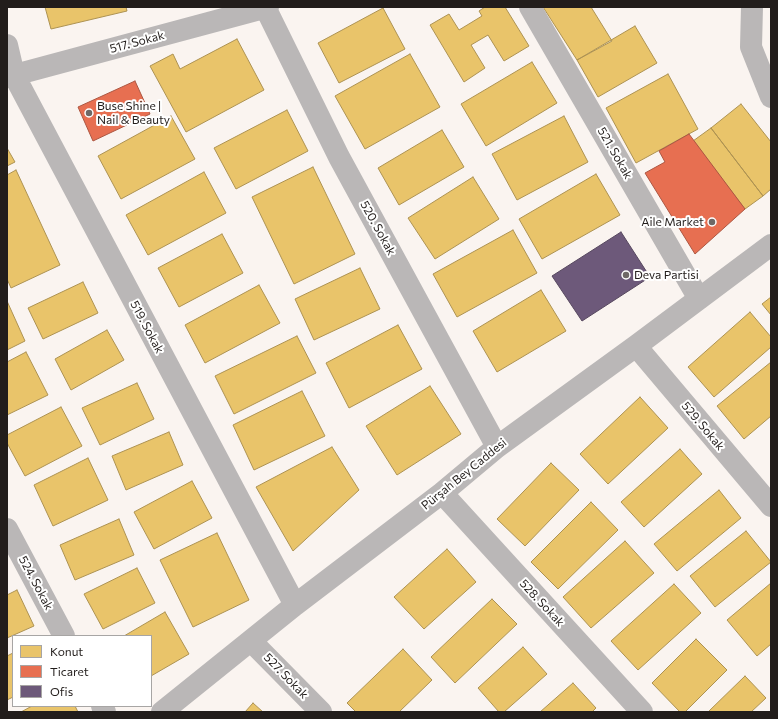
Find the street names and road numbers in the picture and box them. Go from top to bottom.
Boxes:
street label: 517. Sokak [108,28,166,56]
street label: 521. Sokak [594,125,636,181]
street label: 520. Sokak [357,198,399,258]
street label: 519. Sokak [127,298,167,356]
street label: 529. Sokak [678,399,728,453]
street label: Pürşah Bey Caddesi [419,435,509,513]
street label: 524. Sokak [16,554,56,612]
street label: 528. Sokak [517,576,567,630]
street label: 527. Sokak [261,650,311,702]

